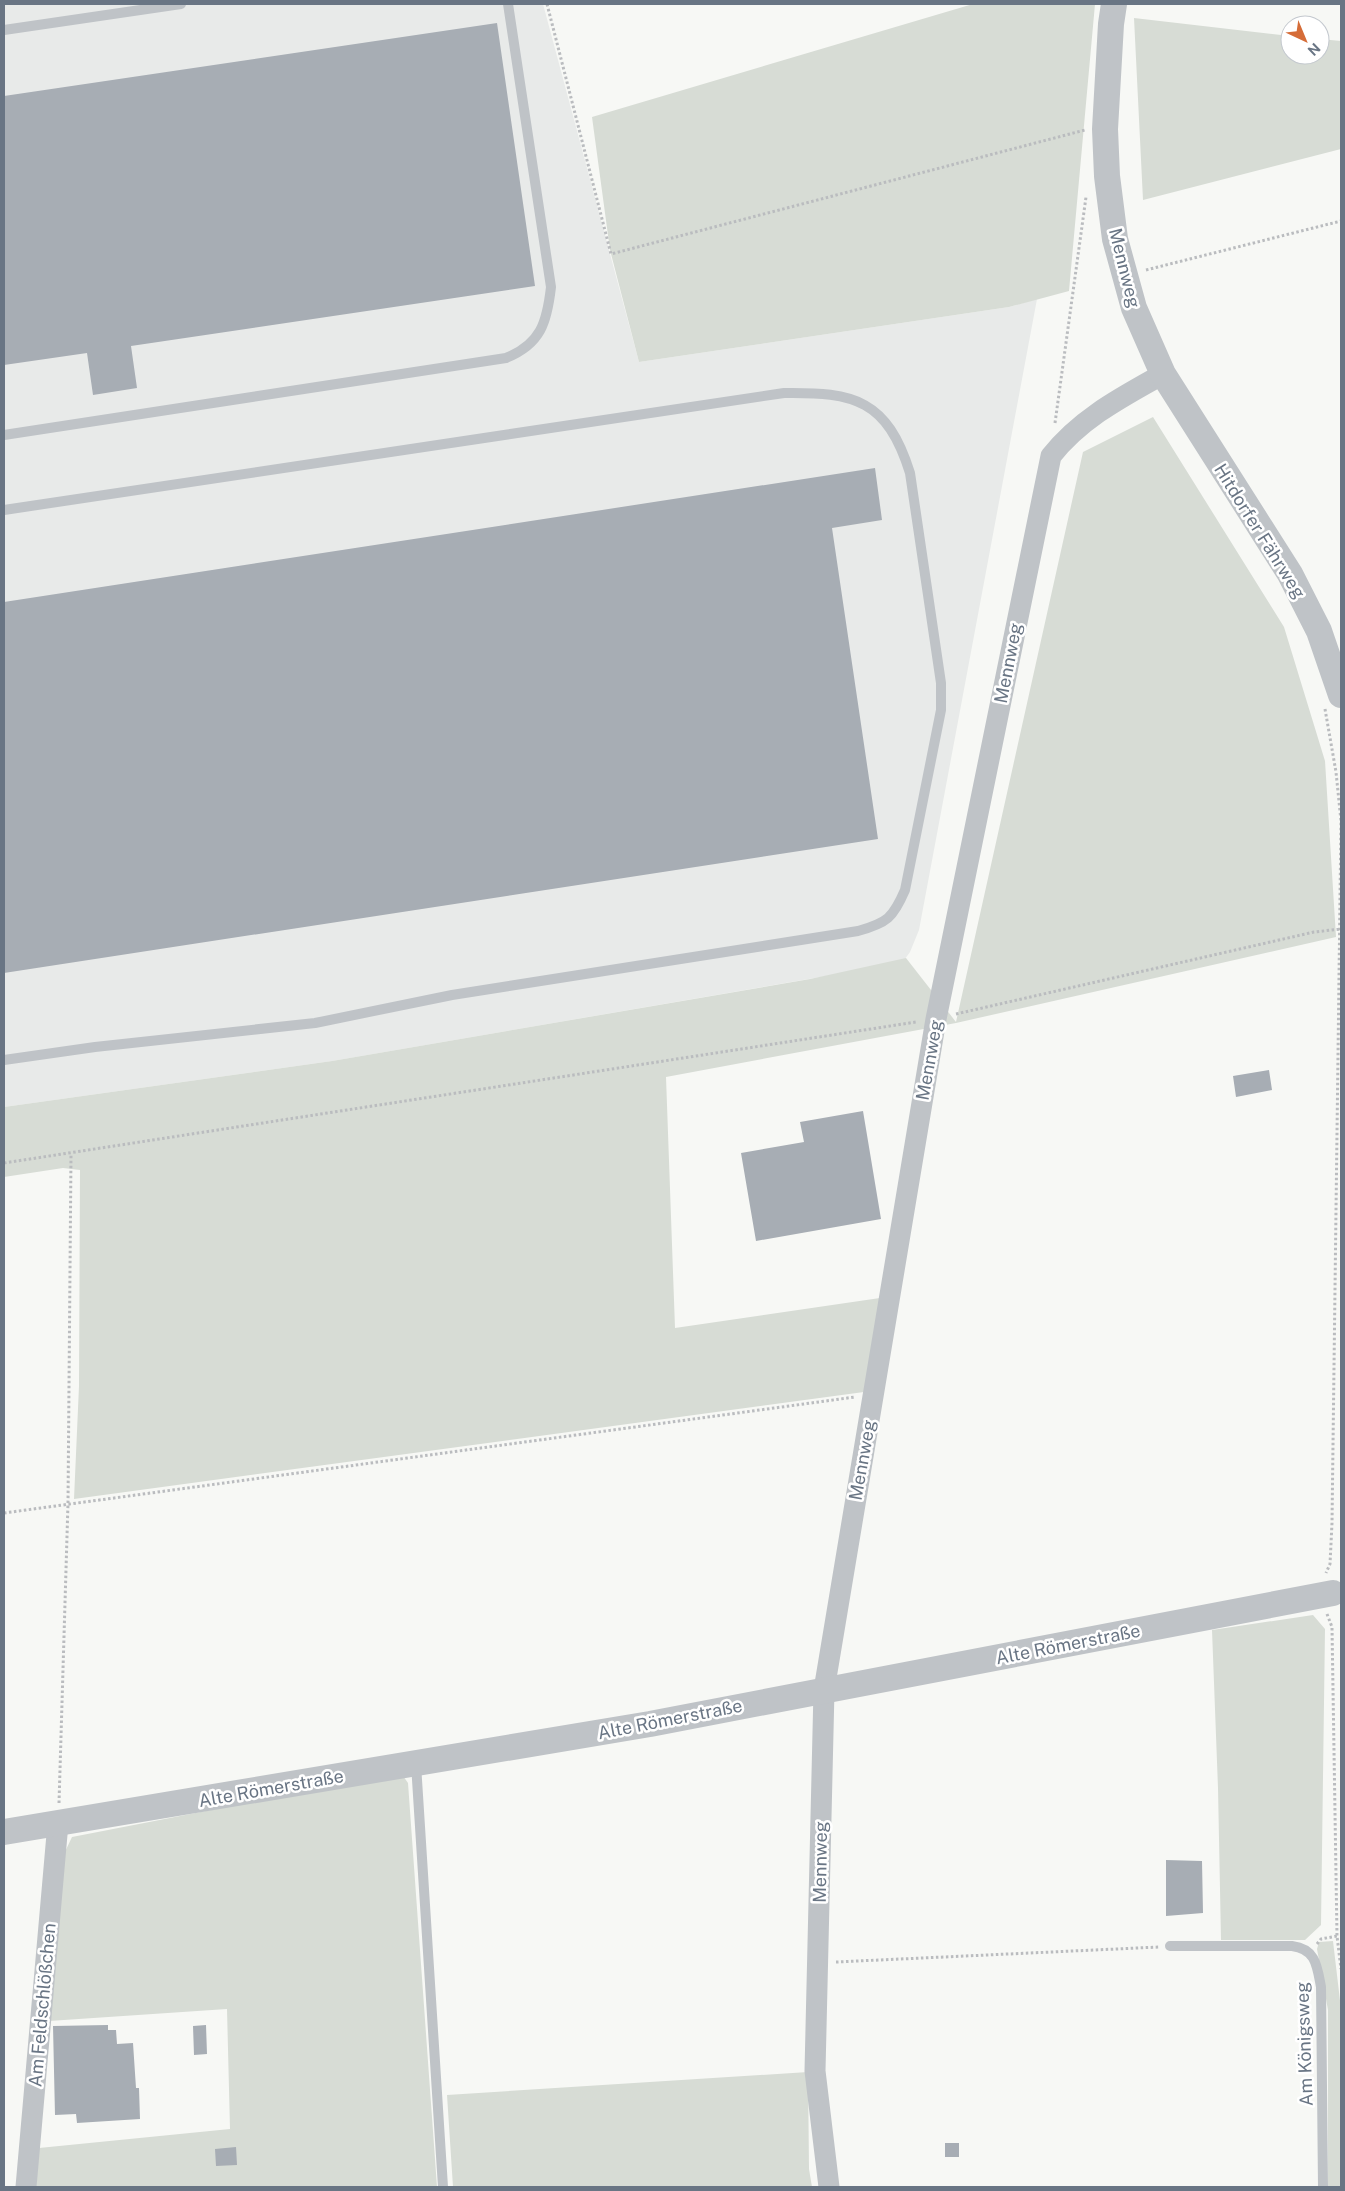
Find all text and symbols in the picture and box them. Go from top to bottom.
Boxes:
north arrow [1280,15,1330,65]
text: N [1305,40,1324,59]
street label: Mennweg [1105,226,1145,310]
street label: Hitdorfer Fährweg [1210,460,1310,602]
street label: Mennweg [990,621,1026,705]
street label: Mennweg [912,1018,946,1102]
street label: Mennweg [845,1418,879,1502]
street label: Alte Römerstraße [994,1620,1142,1668]
street label: Alte Römerstraße [596,1695,744,1743]
street label: Alte Römerstraße [197,1765,345,1811]
street label: Mennweg [809,1821,831,1903]
street label: Am Feldschlößchen [24,1922,60,2088]
street label: Am Königsweg [1291,1981,1317,2107]

